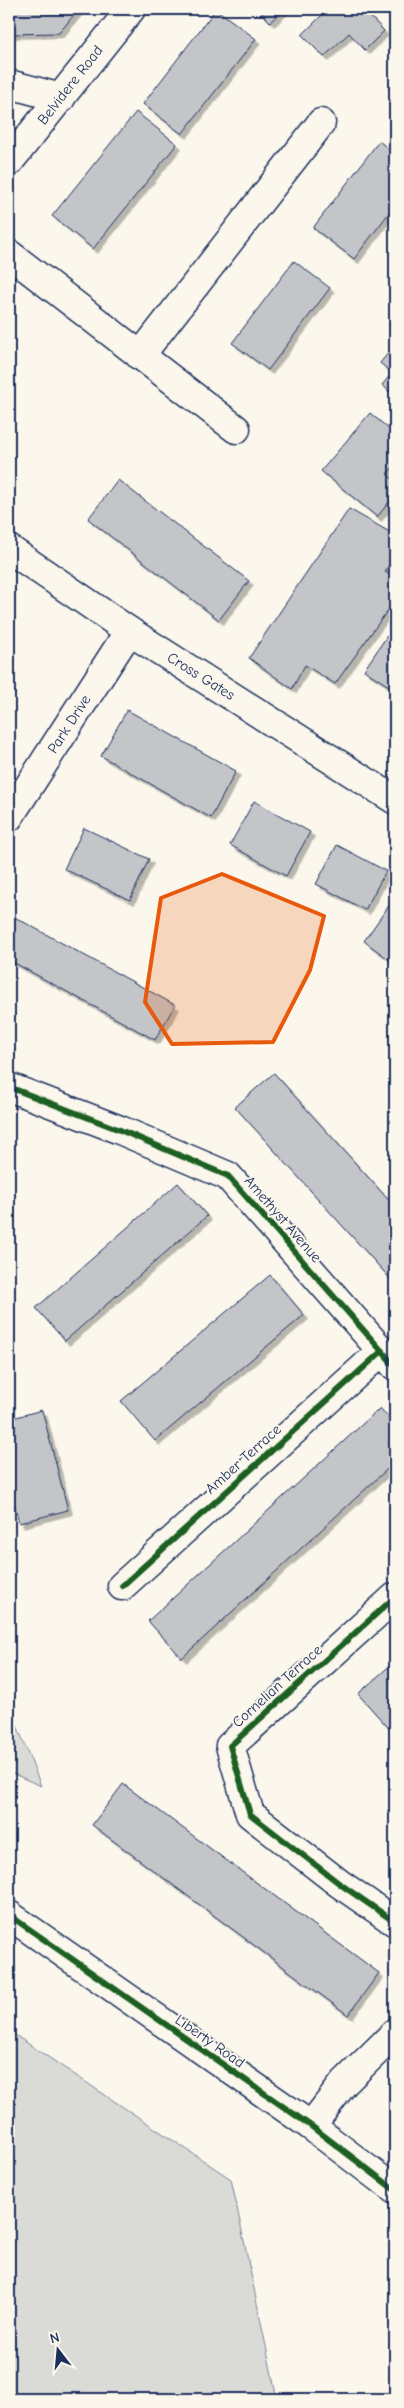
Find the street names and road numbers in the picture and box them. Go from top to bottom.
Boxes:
street label: Belvidere Road [33,42,107,128]
street label: Cross Gates [164,648,238,704]
street label: Park Drive [43,691,95,757]
street label: Amethyst Avenue [240,1172,326,1266]
street label: Amber Terrace [201,1420,285,1498]
street label: Cornelian Terrace [228,1641,326,1731]
street label: Liberty Road [172,2010,248,2072]

